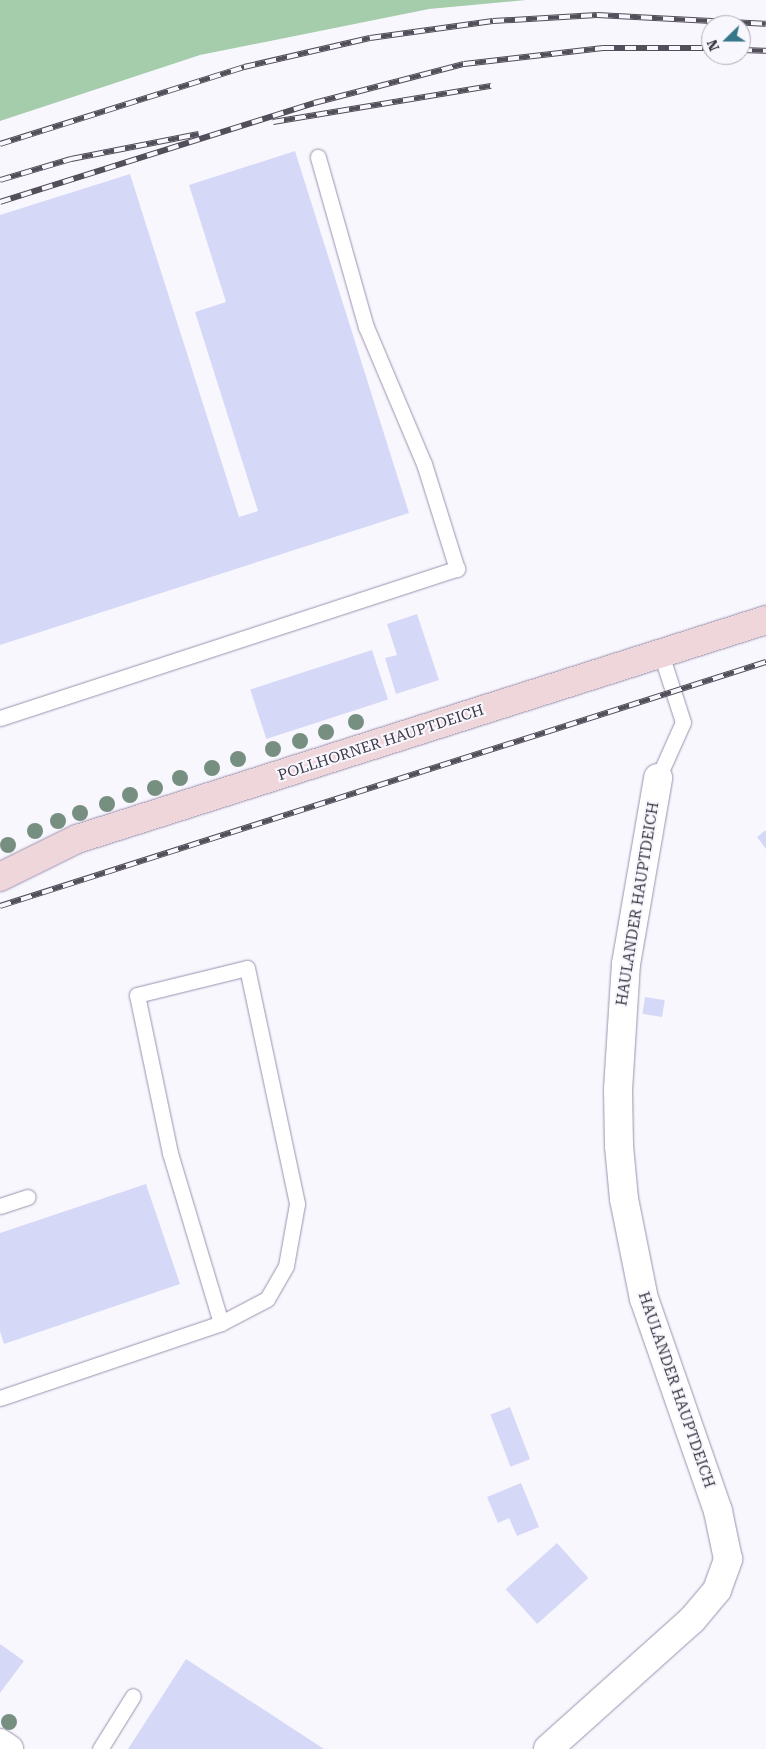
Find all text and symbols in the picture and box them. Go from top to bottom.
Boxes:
north arrow [701,15,751,65]
text: N [704,37,722,53]
street label: POLLHORNER HAUPTDEICH [276,701,486,785]
street label: HAULANDER HAUPTDEICH [613,801,663,1007]
street label: HAULANDER HAUPTDEICH [634,1290,718,1490]

